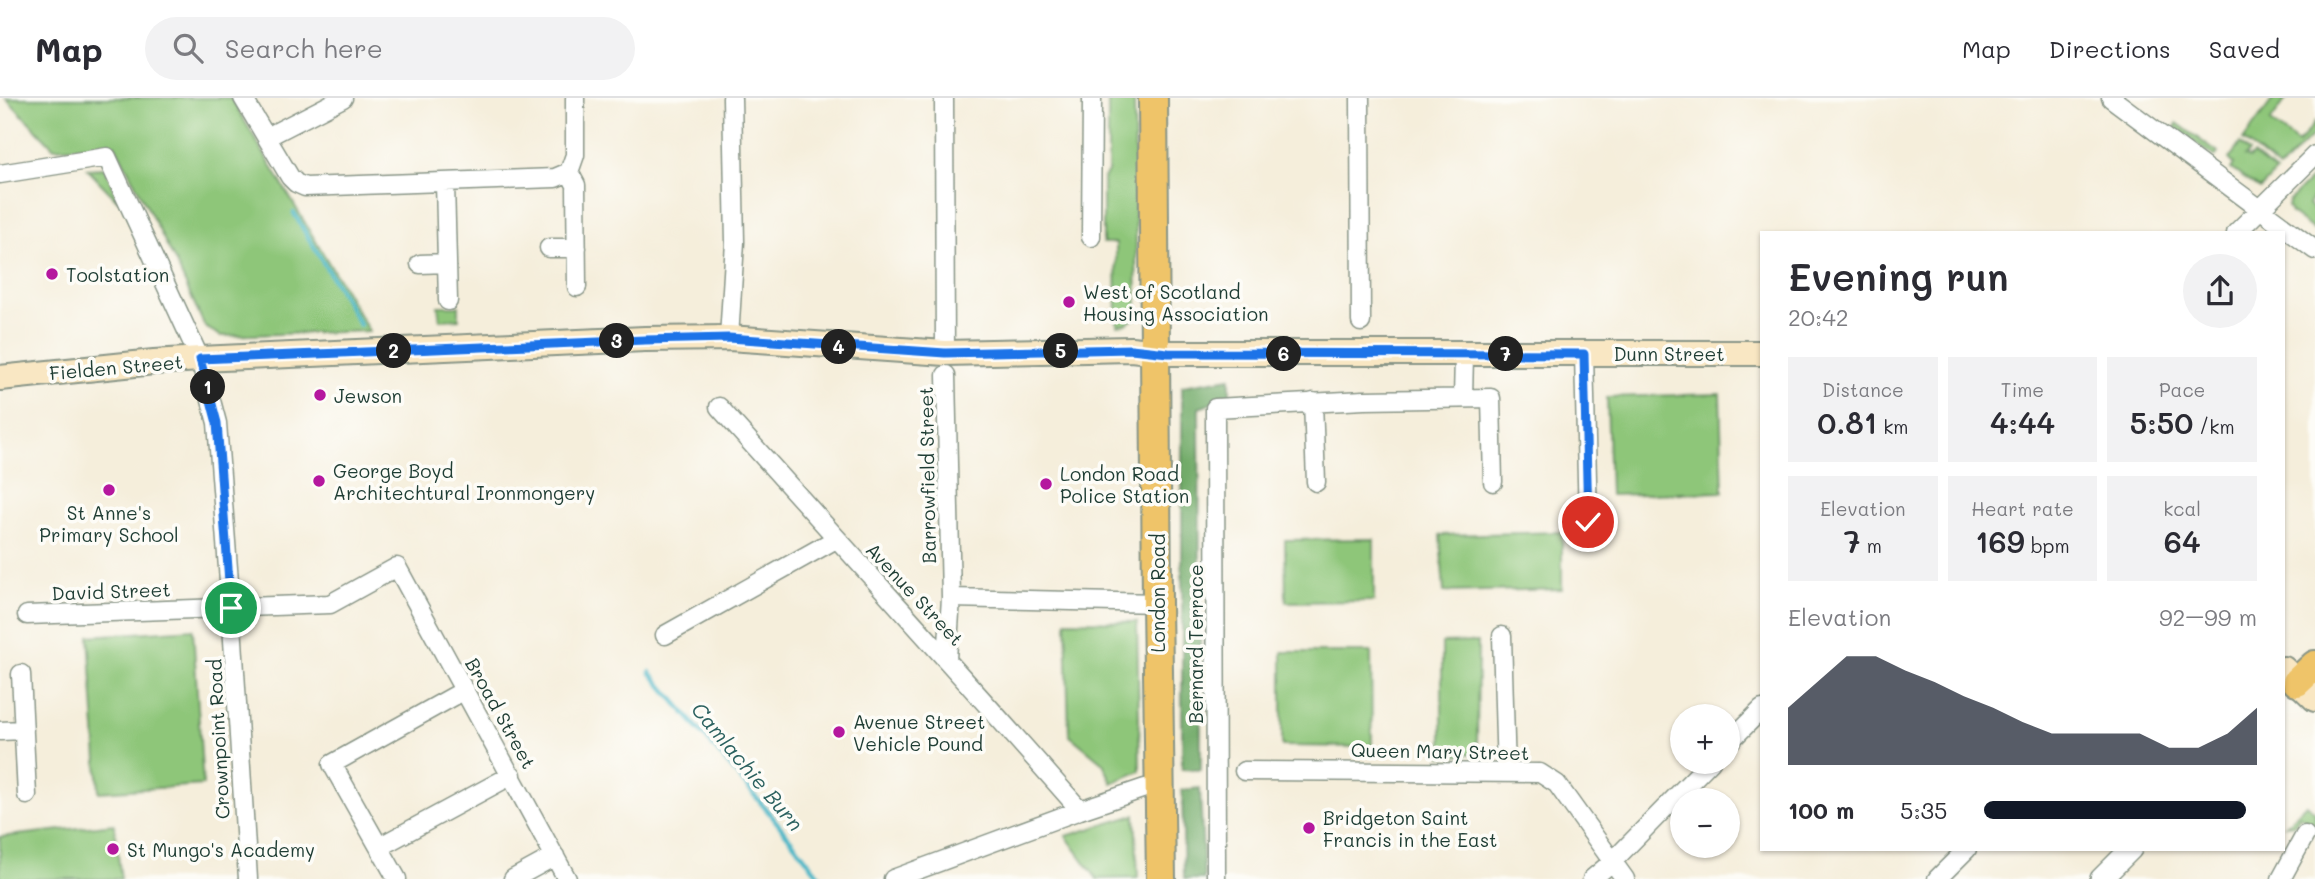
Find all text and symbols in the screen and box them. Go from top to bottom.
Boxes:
search box [145,17,635,80]
text: Map [35,27,103,70]
icon: search [169,29,207,67]
text: Search here [225,31,383,65]
text: Map [1962,33,2011,64]
text: Directions [2049,33,2171,64]
text: Saved [2209,33,2280,64]
text: Evening run [1788,251,2009,301]
button: share [2183,254,2257,328]
place label: Toolstation [66,262,169,287]
marker: Toolstation [44,266,60,282]
place label: West of Scotland Housing Association [1083,279,1269,326]
marker: West of Scotland Housing Association [1061,294,1077,310]
text: 20:42 [1788,302,1848,332]
pin: 3 [600,324,634,358]
text: 3 [611,328,622,353]
pin: 4 [822,330,856,364]
pin: 2 [376,334,412,368]
text: 4 [832,334,845,359]
pin: 5 [1044,334,1078,368]
pin: 6 [1266,336,1302,372]
pin: 7 [1488,336,1524,372]
text: 2 [388,338,399,363]
text: 5 [1055,338,1066,363]
text: 6 [1278,341,1289,366]
text: 7 [1500,341,1511,366]
street label: Dunn Street [1613,341,1725,366]
street label: Fielden Street [48,349,184,385]
pin: 1 [190,370,226,404]
text: 1 [203,374,212,399]
text: Distance [1822,377,1904,402]
text: Time [2001,377,2044,402]
text: Pace [2159,377,2205,402]
place label: Jewson [334,383,402,408]
street label: Barrowfield Street [913,386,941,564]
marker: Jewson [312,387,328,403]
text: 0.81 [1817,402,1877,442]
text: 4:44 [1990,402,2055,442]
text: 5:50 [2130,402,2193,442]
text: km [1877,414,1908,439]
text: /km [2193,414,2235,439]
place label: George Boyd Architechtural Ironmongery [333,458,595,505]
place label: London Road Police Station [1060,461,1189,508]
marker: George Boyd Architechtural Ironmongery [311,473,327,489]
marker: London Road Police Station [1038,476,1054,492]
marker: St Anne's Primary School [101,482,117,498]
pin [1558,492,1618,552]
text: Elevation [1820,496,1905,521]
text: Heart rate [1971,496,2074,521]
text: kcal [2163,496,2201,521]
place label: St Anne's Primary School [39,500,179,547]
icon: check [1569,503,1607,541]
text: 7 [1844,521,1861,561]
text: 169 [1975,521,2025,561]
text: 64 [2164,521,2201,561]
street label: London Road [1145,533,1170,653]
text: m [1861,533,1882,558]
text: bpm [2025,533,2070,558]
street label: Avenue Street [861,537,969,651]
street label: Bernard Terrace [1183,564,1208,724]
street label: David Street [51,576,171,606]
pin [201,578,261,638]
icon: arrive [212,589,250,627]
text: Elevation [1788,602,1891,632]
text: 92–99 m [2159,602,2257,632]
street label: Broad Street [460,653,542,773]
street label: Crownpoint Road [201,658,235,820]
water label: Camlachie Burn [686,696,810,836]
map controls [1670,704,1740,858]
button: + [1670,704,1740,774]
place label: Avenue Street Vehicle Pound [853,709,985,756]
marker: Avenue Street Vehicle Pound [831,724,847,740]
street label: Queen Mary Street [1351,737,1529,765]
button: − [1670,788,1740,858]
text: 100 m [1788,795,1854,825]
text: 5:35 [1900,795,1947,825]
place label: Bridgeton Saint Francis in the East [1323,805,1497,852]
marker: Bridgeton Saint Francis in the East [1301,820,1317,836]
place label: St Mungo's Academy [127,837,315,862]
marker: St Mungo's Academy [105,841,121,857]

